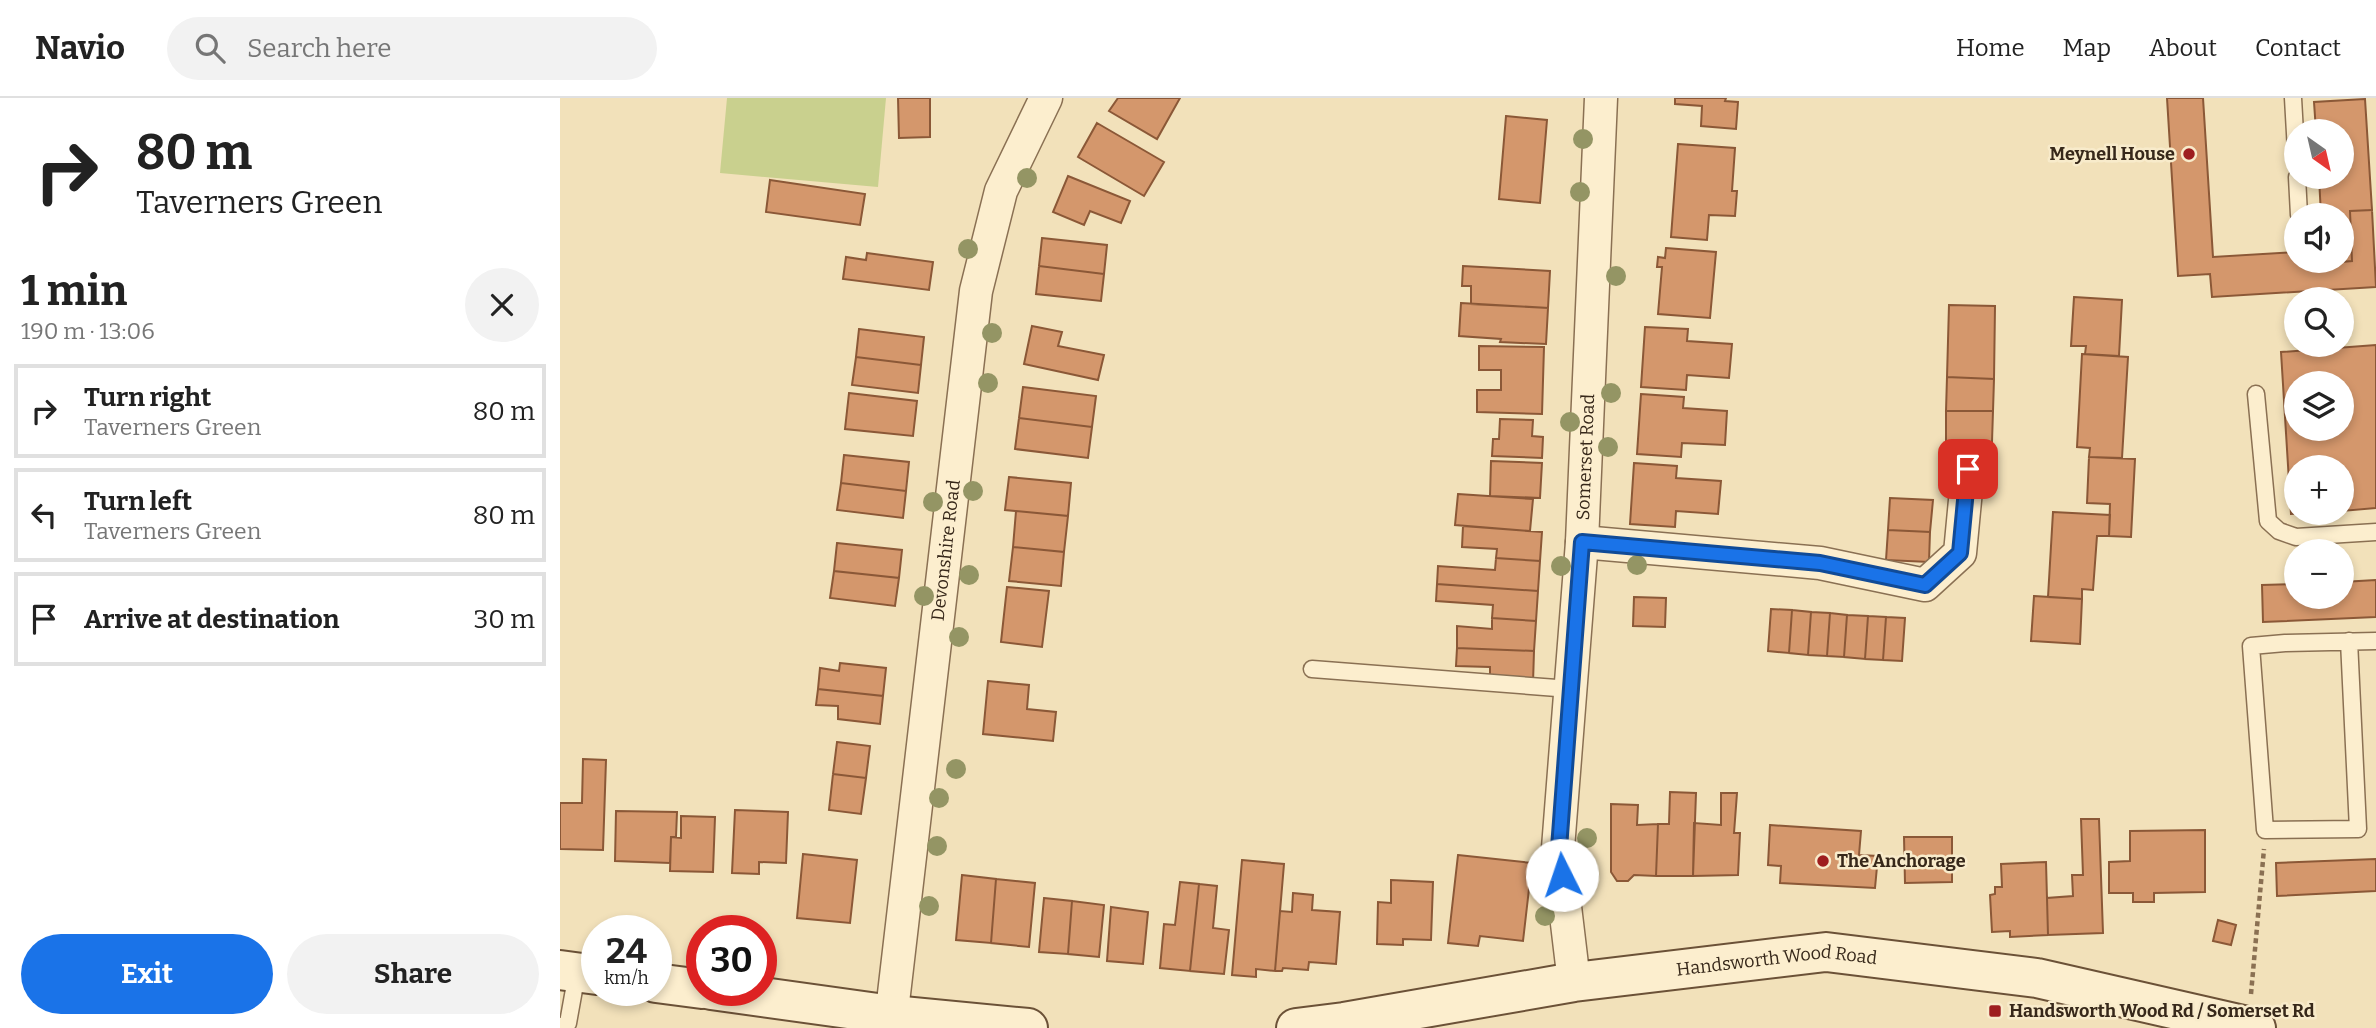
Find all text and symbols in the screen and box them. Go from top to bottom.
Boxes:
search box [167,17,657,80]
text: Navio [35,28,125,68]
icon: search [191,29,229,67]
text: Search here [247,33,391,64]
text: Home [1956,34,2025,62]
text: Map [2063,34,2111,62]
text: About [2149,34,2217,62]
text: Contact [2255,34,2341,62]
north arrow [2284,119,2354,189]
map controls [2284,119,2354,609]
text: 80 m [136,123,252,182]
icon: right [21,126,112,217]
place label: Meynell House [2050,143,2175,165]
marker: Meynell House [2181,146,2197,162]
text: Taverners Green [136,183,383,221]
button: sound [2284,203,2354,273]
text: 1 min [21,266,127,316]
button: close [465,268,539,342]
button: search [2284,287,2354,357]
text: 190 m · 13:06 [21,317,155,345]
button: layers [2284,371,2354,441]
text: Turn right [84,382,211,413]
icon: right [25,392,63,430]
street label: Somerset Road [1572,393,1599,521]
text: 80 m [473,396,535,427]
text: Taverners Green [84,413,261,441]
pin [1938,439,1998,499]
icon: arrive [1949,450,1987,488]
button: + [2284,455,2354,525]
street label: Devonshire Road [927,478,965,622]
text: Turn left [84,486,192,517]
icon: left [25,496,63,534]
text: 80 m [473,500,535,531]
text: Taverners Green [84,517,261,545]
button: − [2284,539,2354,609]
icon: arrive [25,600,63,638]
text: Arrive at destination [84,604,339,635]
text: 30 m [474,604,535,635]
position arrow [1525,838,1599,912]
place label: The Anchorage [1837,850,1966,872]
marker: The Anchorage [1815,853,1831,869]
speed limit sign: 30 [686,915,777,1006]
text: 24 [606,930,647,972]
button: Exit [21,934,273,1014]
button: Share [287,934,539,1014]
street label: Handsworth Wood Road [1675,940,1879,981]
text: km/h [604,967,649,989]
place label: Handsworth Wood Rd / Somerset Rd [2009,1000,2315,1022]
marker: Handsworth Wood Rd / Somerset Rd [1987,1003,2003,1019]

